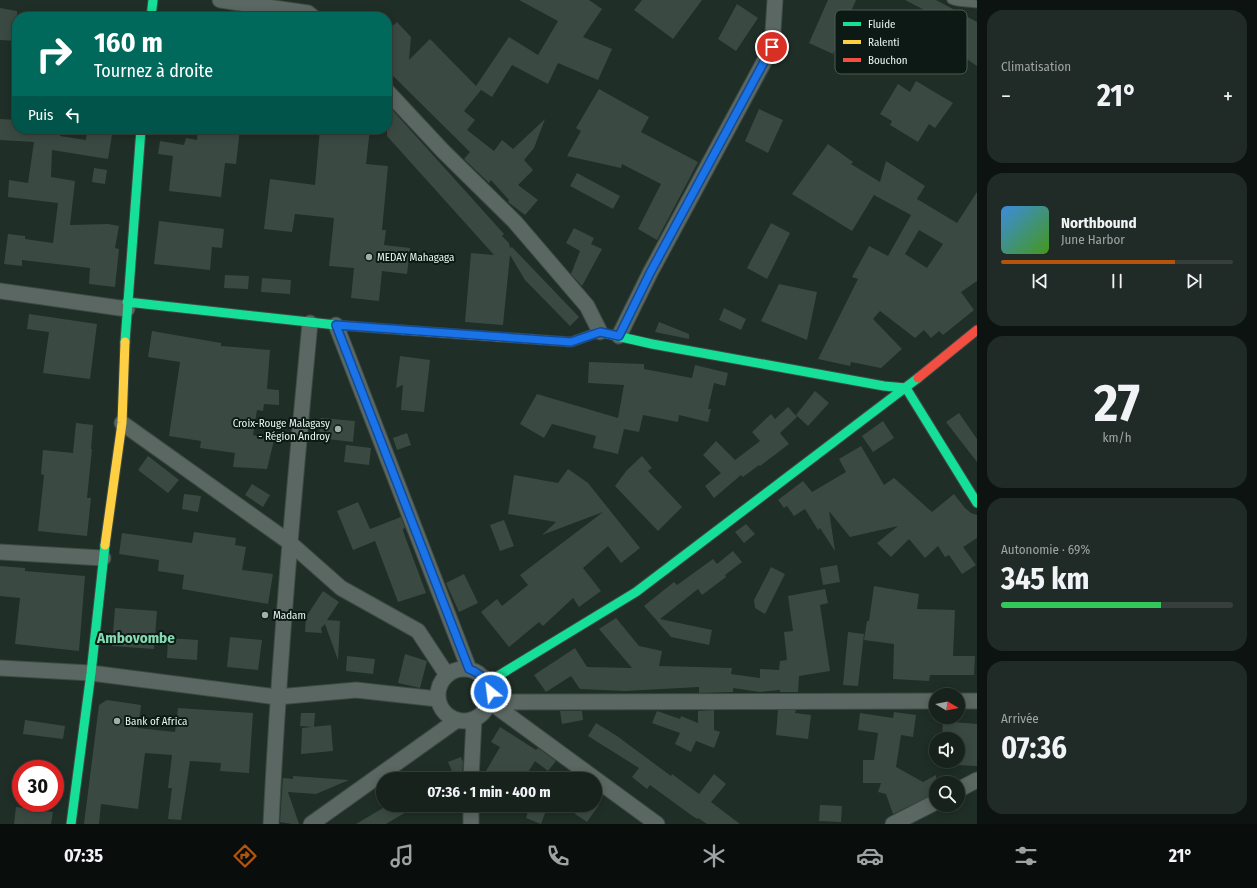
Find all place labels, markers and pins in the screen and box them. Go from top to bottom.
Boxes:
pin [755,30,789,64]
place label: MEDAY Mahagaga [377,251,454,264]
marker: MEDAY Mahagaga [364,252,374,262]
place label: Croix-Rouge Malagasy - Région Androy [233,417,330,443]
marker: Croix-Rouge Malagasy - Région Androy [333,424,343,434]
place label: Madam [273,609,306,622]
marker: Madam [260,610,270,620]
place label: Bank of Africa [125,715,187,728]
marker: Bank of Africa [112,716,122,726]

